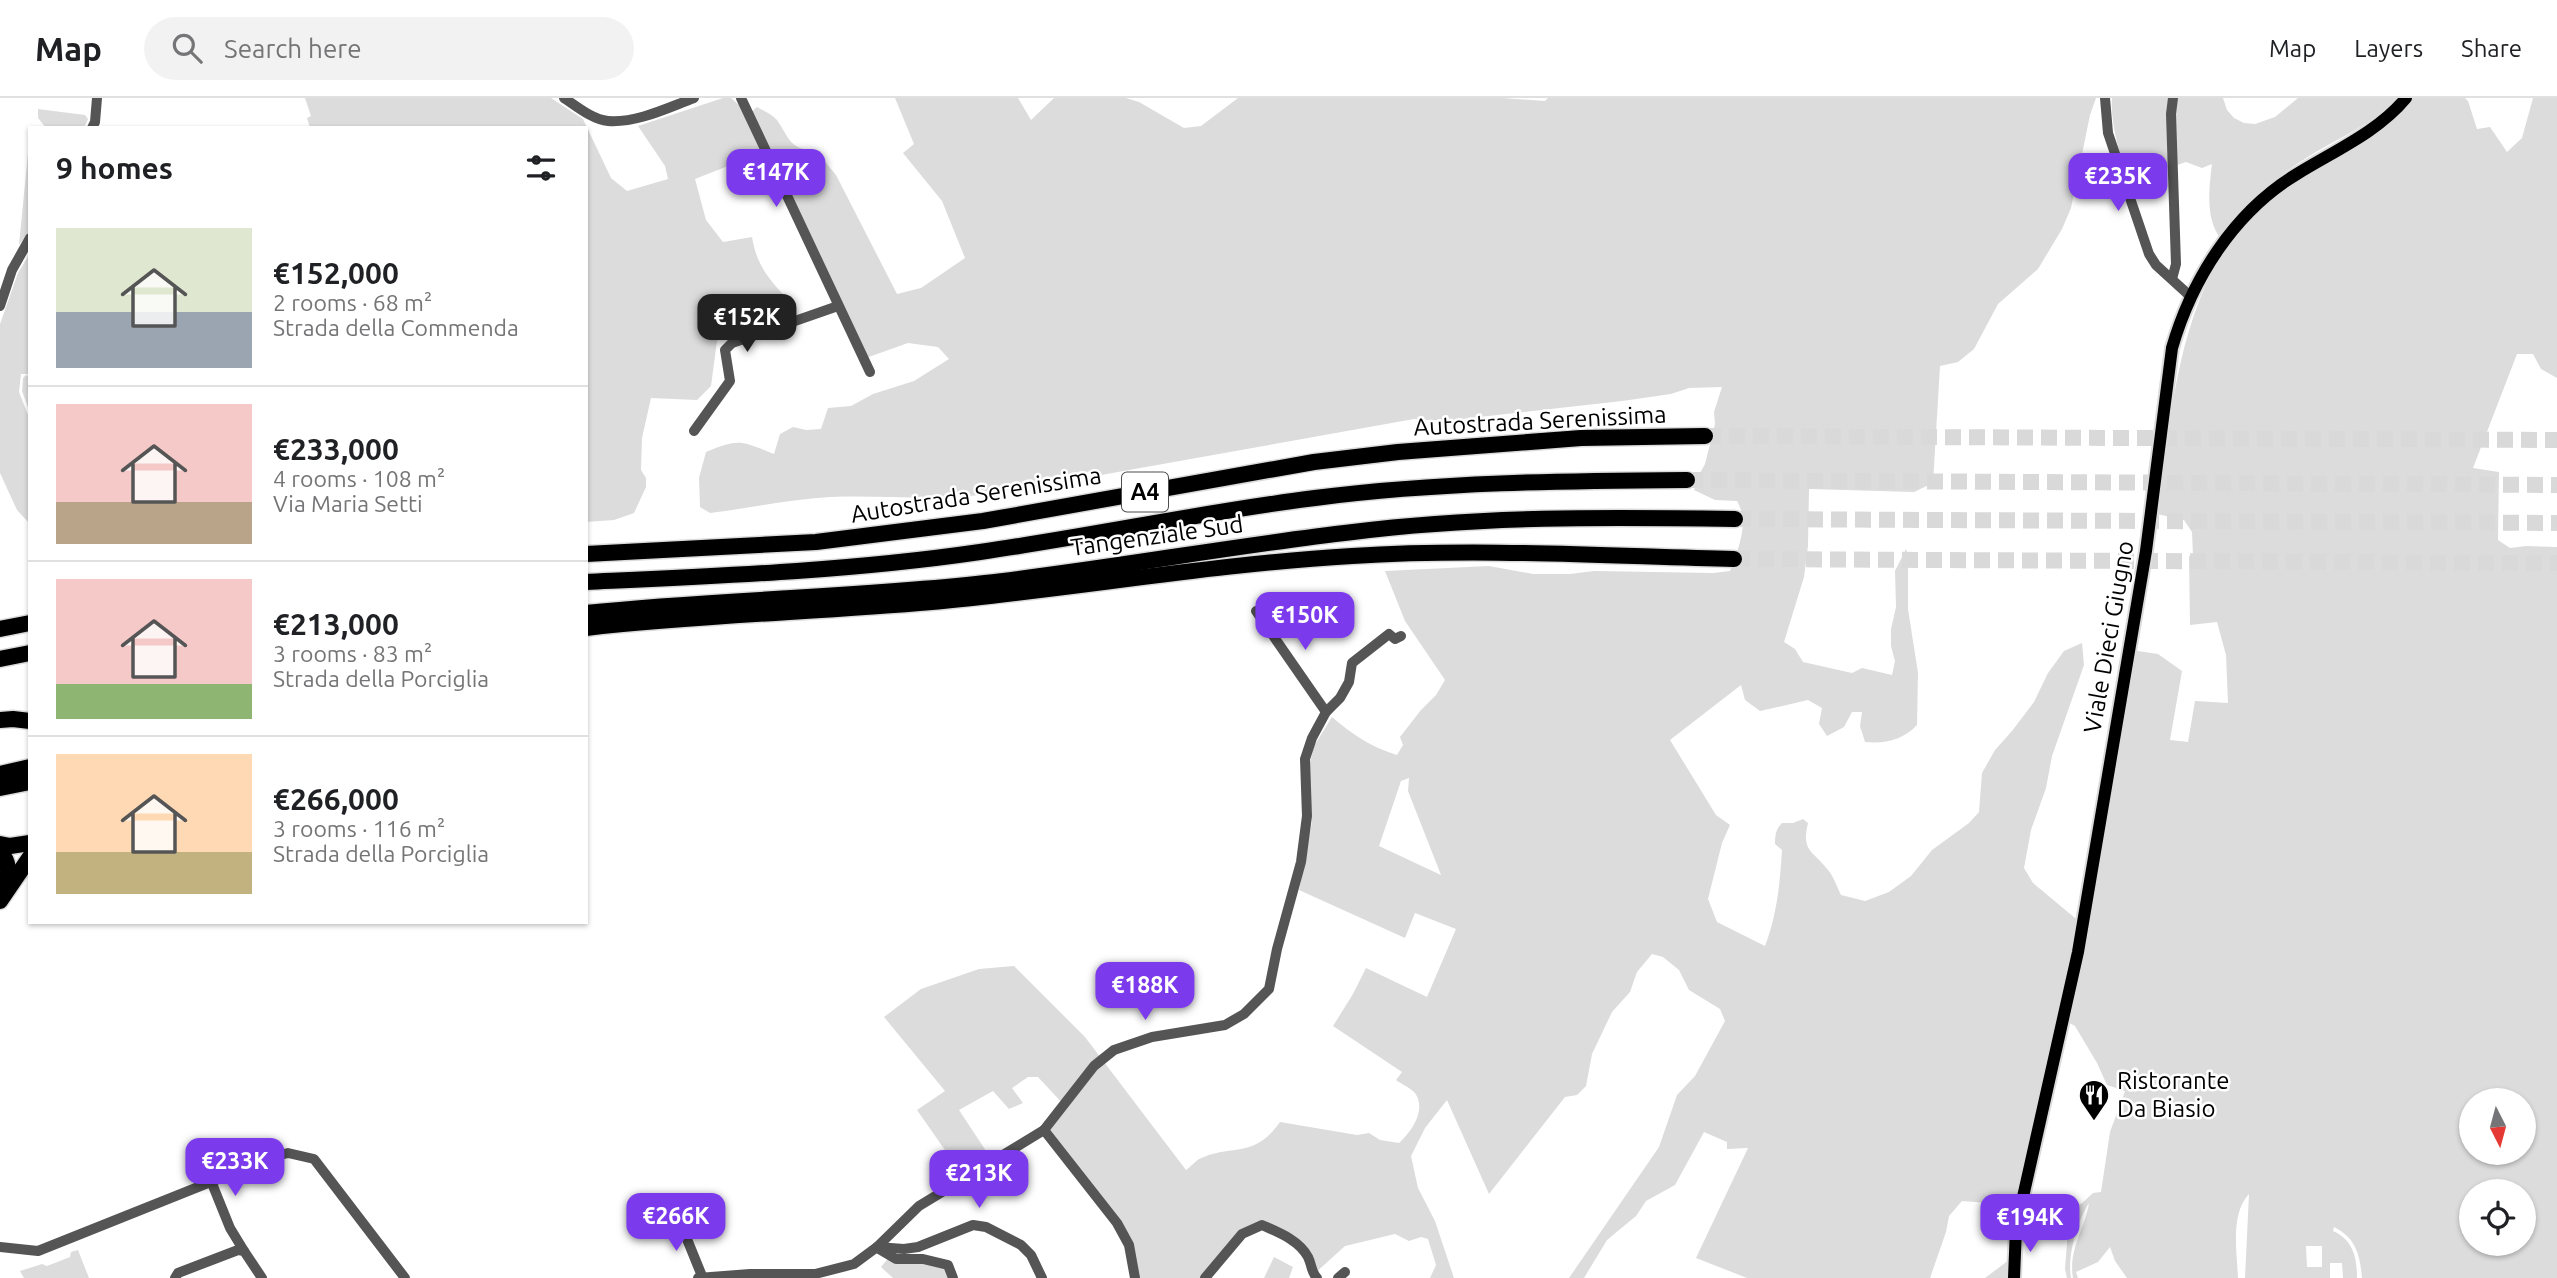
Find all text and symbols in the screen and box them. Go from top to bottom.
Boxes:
search box [144,17,634,80]
icon: search [168,29,206,67]
text: Map [35,30,102,67]
text: Search here [224,34,362,63]
text: Map [2269,35,2316,62]
text: Layers [2354,35,2423,62]
text: Share [2461,35,2522,62]
icon: filters [522,149,560,187]
pin: €147K [727,150,825,209]
text: 9 homes [56,151,173,185]
pin: €235K [2069,153,2167,213]
text: €147K [742,159,810,184]
text: €235K [2084,163,2152,188]
icon: home [112,256,196,340]
text: €152,000 [273,256,399,290]
text: 2 rooms · 68 m² [273,290,432,315]
pin: €152K [698,294,796,354]
text: €152K [713,304,781,329]
text: Strada della Commenda [273,315,519,340]
street label: Autostrada Serenissima [1413,400,1667,441]
icon: home [112,432,196,516]
text: €233,000 [273,432,399,466]
street label: Autostrada Serenissima [849,461,1103,528]
text: 4 rooms · 108 m² [273,466,445,491]
road number: A4 [1122,472,1168,512]
text: Via Maria Setti [273,491,423,516]
street label: Tangenziale Sud [1069,510,1245,561]
street label: Viale Dieci Giugno [2078,539,2139,735]
pin: €150K [1256,592,1354,652]
text: €150K [1271,602,1339,627]
icon: home [112,607,196,691]
text: €213,000 [273,607,399,641]
text: 3 rooms · 83 m² [273,641,432,666]
text: Strada della Porciglia [273,666,489,691]
icon: home [112,782,196,866]
text: €266,000 [273,782,399,816]
text: 3 rooms · 116 m² [273,816,445,841]
text: Strada della Porciglia [273,841,489,866]
pin: €188K [1096,962,1194,1022]
text: €188K [1111,972,1179,997]
place label: Ristorante Da Biasio [2117,1067,2229,1122]
restaurant icon: Ristorante Da Biasio [2077,1078,2111,1122]
north arrow [2459,1088,2536,1166]
map controls [2459,1088,2536,1256]
pin: €233K [186,1138,284,1198]
text: €233K [201,1148,269,1173]
pin: €213K [930,1150,1028,1210]
text: €213K [945,1160,1013,1185]
button: locate [2459,1179,2536,1256]
pin: €266K [627,1194,725,1253]
pin: €194K [1981,1194,2079,1254]
text: €266K [642,1203,710,1228]
text: €194K [1996,1204,2064,1229]

